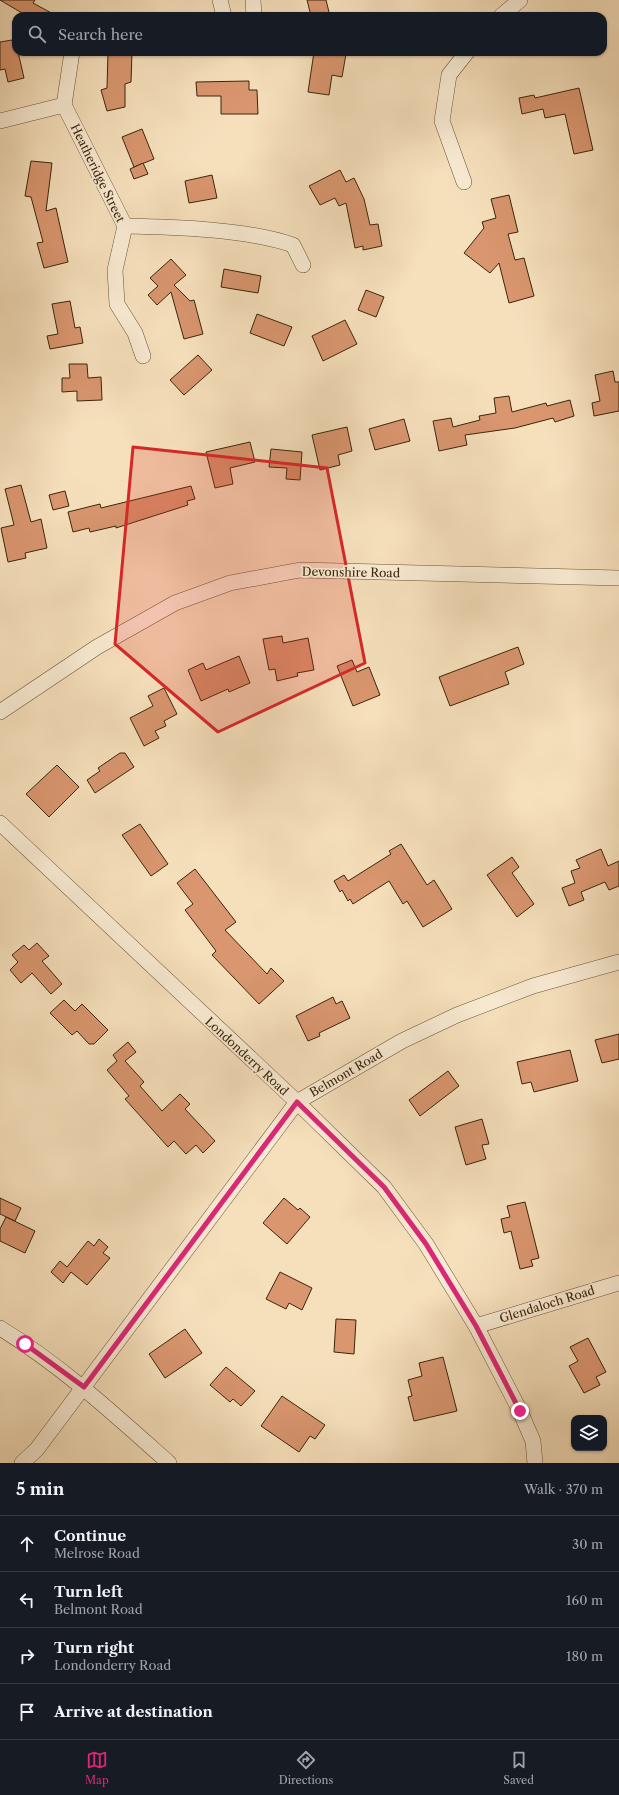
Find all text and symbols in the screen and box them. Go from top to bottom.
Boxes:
search box [12,12,607,56]
icon: search [26,23,48,45]
text: Search here [58,25,143,44]
street label: Heatheridge Street [68,121,129,225]
street label: Devonshire Road [302,564,401,580]
street label: Londonderry Road [202,1014,292,1099]
street label: Belmont Road [307,1046,386,1100]
street label: Glendaloch Road [498,1282,597,1326]
route start [16,1335,34,1353]
route end [511,1402,529,1420]
map controls [571,1415,607,1451]
button: layers [571,1415,607,1451]
text: 5 min [16,1479,64,1499]
text: Walk · 370 m [524,1481,603,1497]
text: Continue [54,1526,126,1545]
icon: ahead [16,1533,38,1555]
text: 30 m [572,1536,603,1552]
text: Melrose Road [54,1545,140,1561]
text: Turn left [54,1582,123,1601]
icon: left [16,1589,38,1611]
text: 160 m [566,1592,603,1608]
text: Belmont Road [54,1601,143,1617]
text: Turn right [54,1638,134,1657]
icon: right [16,1645,38,1667]
text: 180 m [566,1648,603,1664]
text: Londonderry Road [54,1657,171,1673]
icon: arrive [16,1701,38,1723]
text: Arrive at destination [54,1702,213,1721]
tab: Map [85,1749,109,1787]
tab: Directions [279,1749,333,1787]
tab: Saved [503,1749,534,1787]

